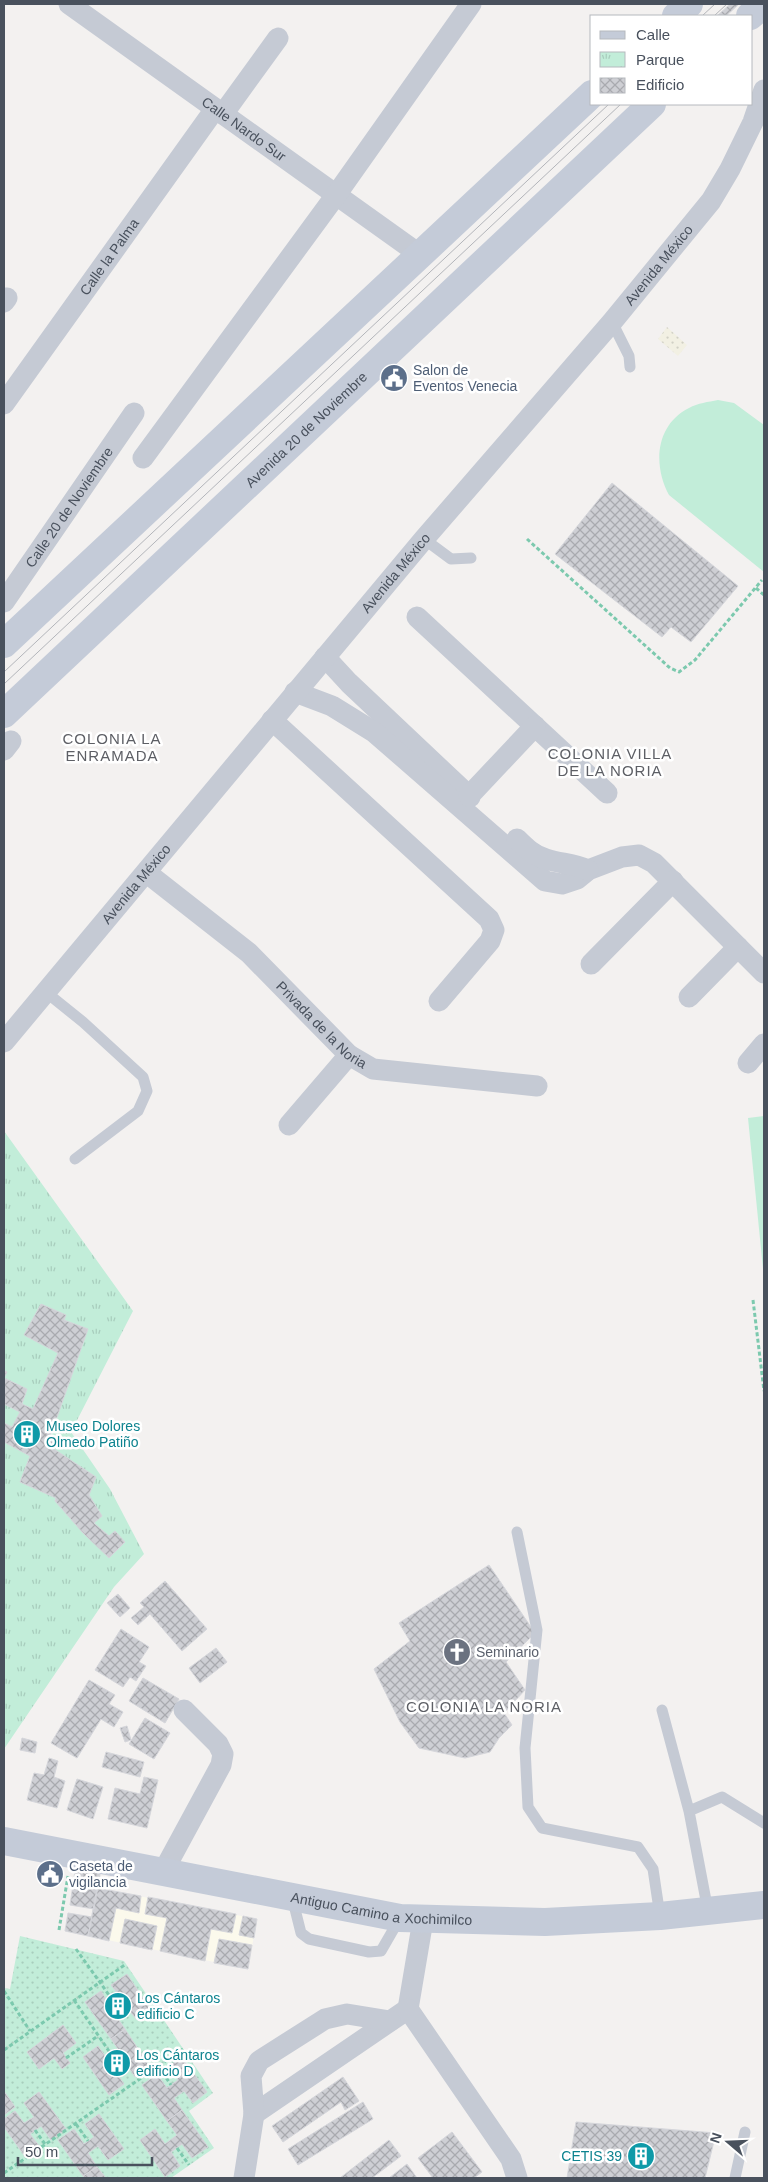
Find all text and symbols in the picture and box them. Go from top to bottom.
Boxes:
legend [590,15,753,105]
text: Calle [636,26,670,43]
text: Parque [636,51,684,68]
text: Edificio [636,76,684,93]
street label: Calle Nardo Sur [199,93,289,165]
street label: Calle la Palma [76,215,142,298]
street label: Avenida México [621,222,696,308]
place label: Salon de Eventos Venecia [413,362,518,394]
public building icon: Salon de Eventos Venecia [379,363,409,393]
street label: Avenida 20 de Noviembre [242,368,370,491]
street label: Calle 20 de Noviembre [22,444,116,571]
street label: Avenida México [358,530,433,616]
district label: COLONIA LA ENRAMADA [62,730,162,764]
district label: COLONIA VILLA DE LA NORIA [548,745,672,779]
street label: Avenida México [98,841,174,927]
street label: Privada de la Noria [273,978,370,1072]
place label: Museo Dolores Olmedo Patiño [46,1418,140,1450]
building icon: Museo Dolores Olmedo Patiño [12,1419,42,1449]
church icon: Seminario [442,1637,472,1667]
place label: Seminario [476,1644,539,1660]
district label: COLONIA LA NORIA [406,1698,562,1715]
place label: Caseta de vigilancia [69,1858,133,1890]
public building icon: Caseta de vigilancia [35,1859,65,1889]
street label: Antiguo Camino a Xochimilco [290,1889,473,1928]
place label: Los Cántaros edificio C [137,1990,220,2022]
building icon: Los Cántaros edificio C [103,1991,133,2021]
place label: Los Cántaros edificio D [136,2047,219,2079]
building icon: Los Cántaros edificio D [102,2048,132,2078]
north arrow [703,2117,753,2167]
text: N [706,2130,725,2145]
scale bar [18,2134,151,2166]
building icon: CETIS 39 [626,2141,656,2171]
text: 50 m [25,2143,58,2160]
place label: CETIS 39 [561,2148,622,2164]

